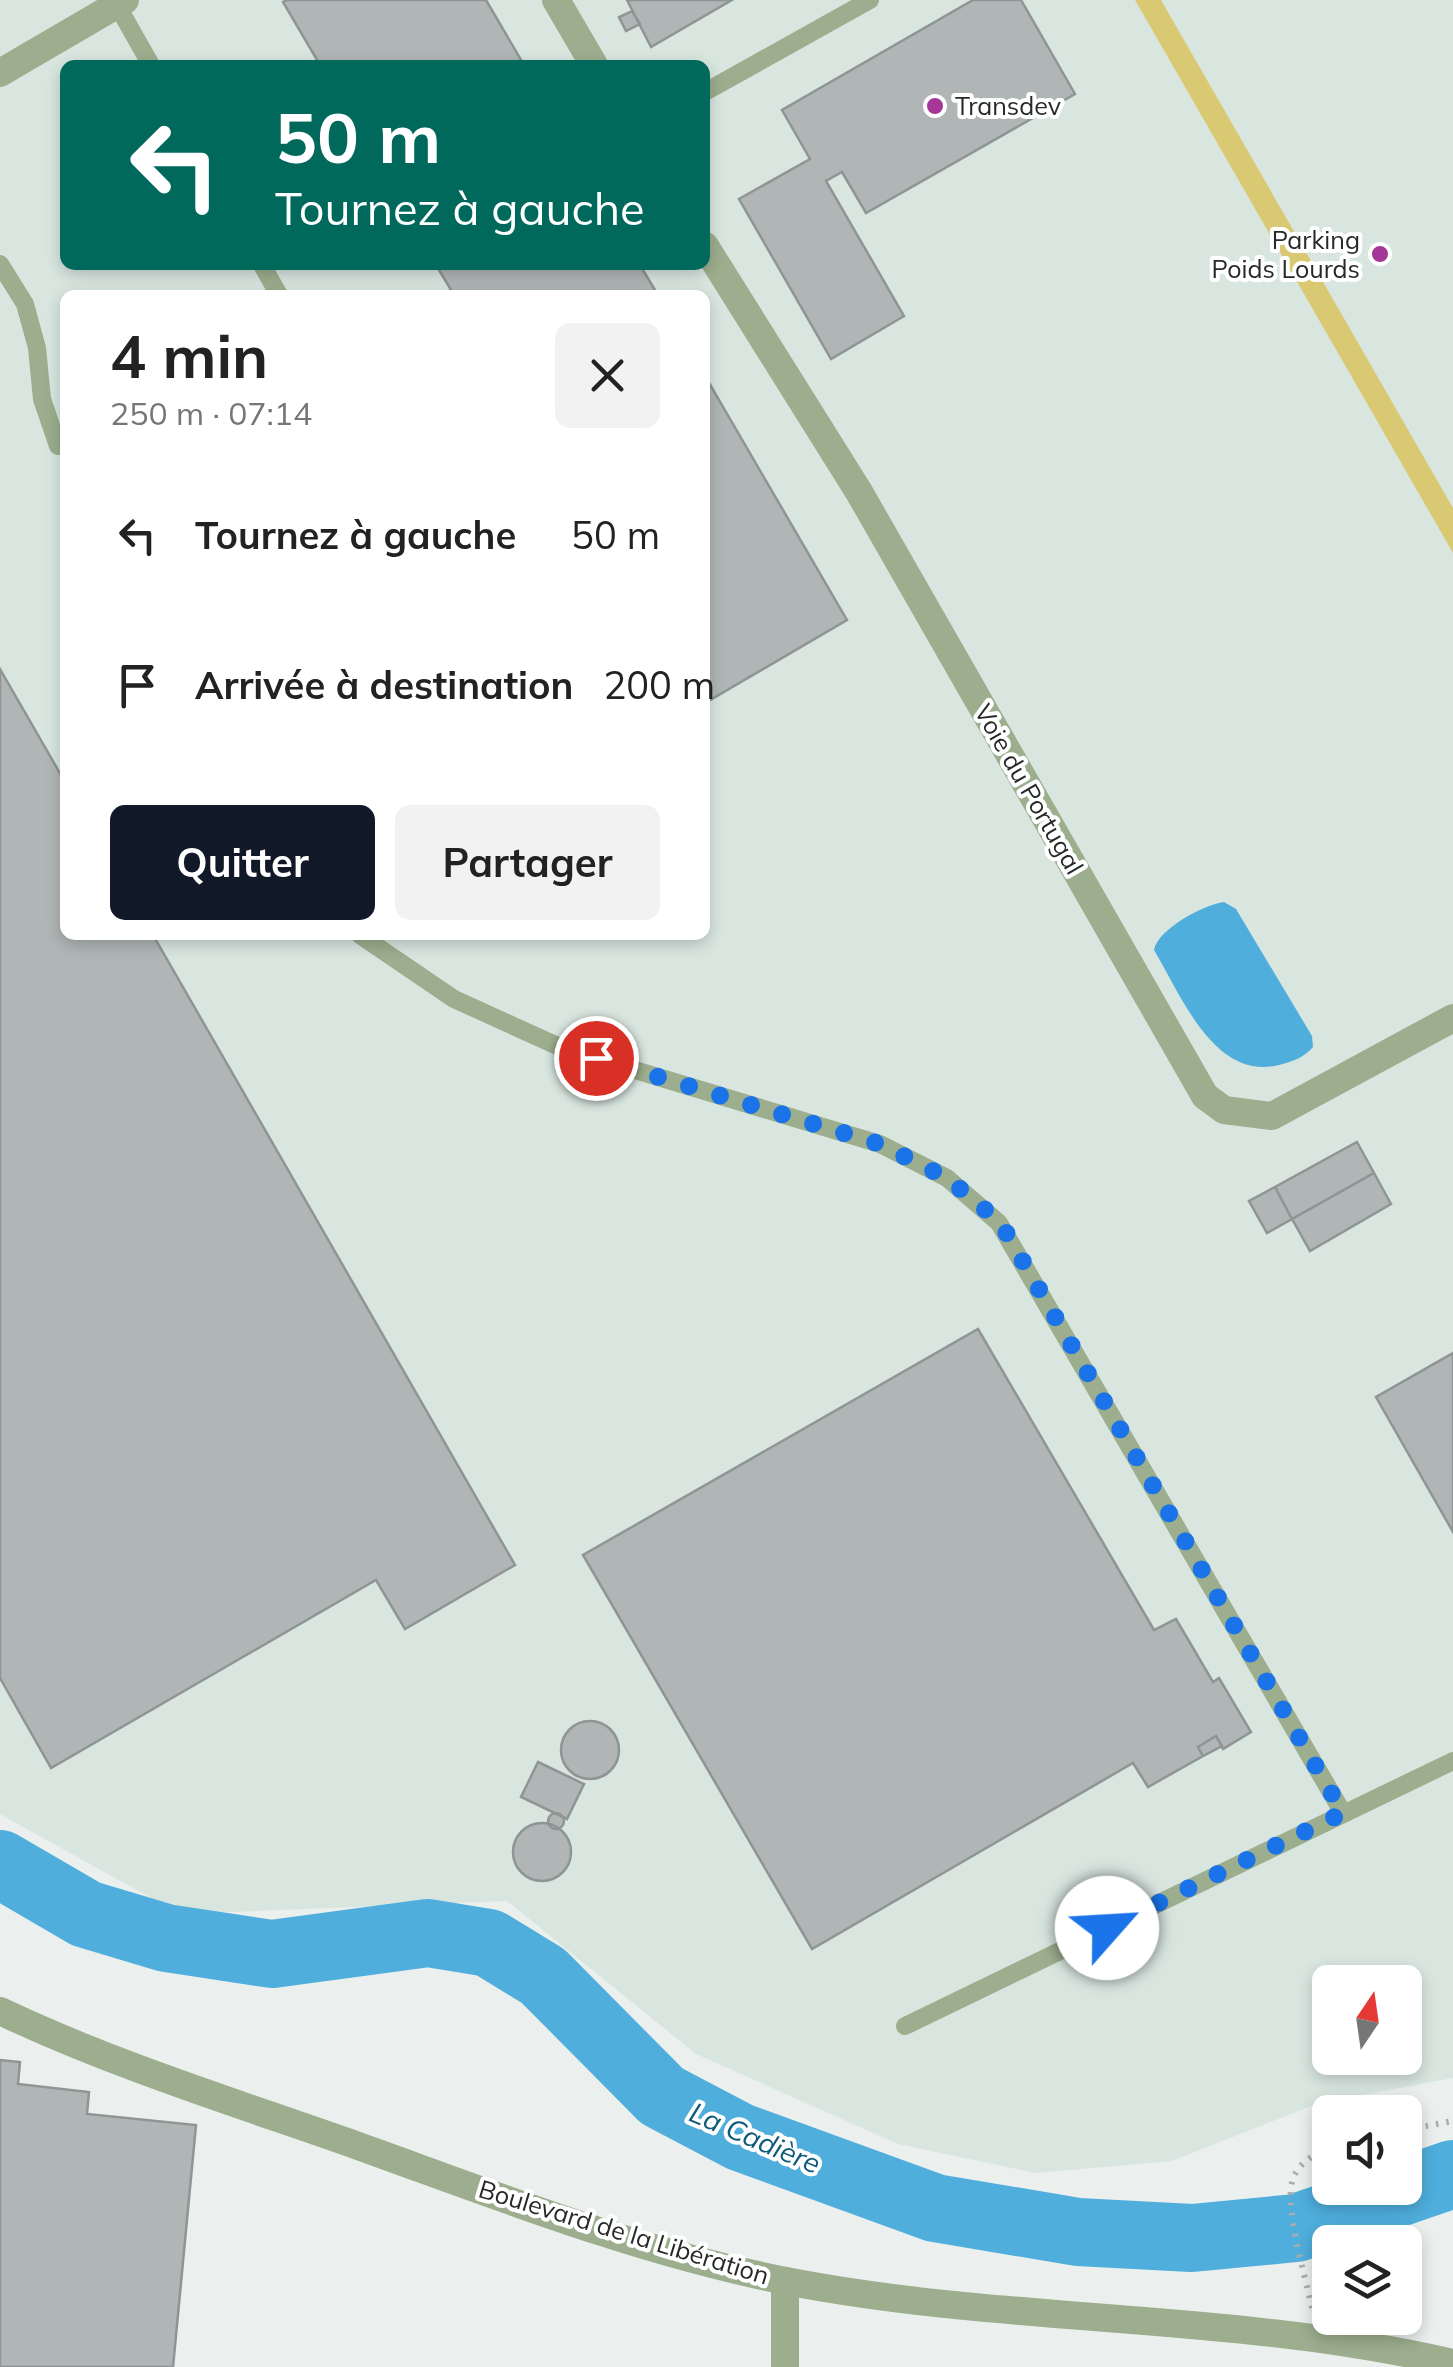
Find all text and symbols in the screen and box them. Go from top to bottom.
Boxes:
place label: Transdev [955,90,1061,121]
text: 50 m [275,93,441,181]
marker: Transdev [924,95,946,117]
icon: left [110,100,240,230]
text: Tournez à gauche [275,180,645,236]
place label: Parking Poids Lourds [1212,224,1360,284]
marker: Parking Poids Lourds [1369,243,1391,265]
text: 4 min [110,318,268,393]
button: close [555,323,660,428]
text: 250 m · 07:14 [110,393,312,433]
icon: left [110,508,165,563]
text: Tournez à gauche [195,511,516,559]
text: 50 m [571,511,660,559]
icon: arrive [110,658,165,713]
text: Arrivée à destination [195,661,573,709]
text: 200 m [603,661,715,709]
street label: Voie du Portugal [968,698,1091,879]
button: Quitter [110,805,375,920]
button: Partager [395,805,660,920]
pin [554,1016,639,1101]
icon: arrive [569,1031,624,1086]
position arrow [1055,1876,1159,1980]
north arrow [1312,1965,1422,2075]
map controls [1312,1965,1422,2335]
water label: La Cadière [684,2094,826,2181]
button: sound [1312,2095,1422,2205]
street label: Boulevard de la Libération [475,2173,773,2290]
button: layers [1312,2225,1422,2335]

